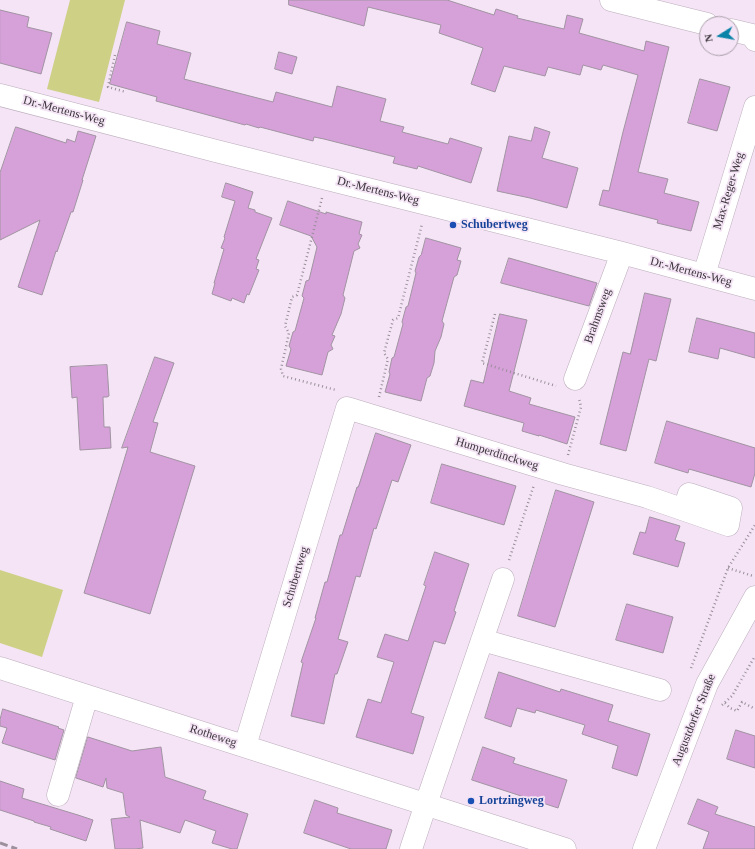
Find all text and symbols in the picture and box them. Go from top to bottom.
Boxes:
north arrow [699,16,739,56]
text: N [702,33,715,43]
street label: Dr.-Mertens-Weg [22,93,106,129]
street label: Max-Reger-Weg [710,151,748,231]
street label: Dr.-Mertens-Weg [336,174,420,208]
place label: Schubertweg [461,218,528,232]
marker: Schubertweg [448,220,458,230]
street label: Dr.-Mertens-Weg [649,254,733,290]
street label: Brahmsweg [581,287,615,345]
street label: Humperdinckweg [454,435,540,473]
street label: Schubertweg [280,545,312,609]
street label: Augustdorfer Straße [669,672,719,768]
street label: Rotheweg [188,722,238,750]
place label: Lortzingweg [479,794,544,808]
marker: Lortzingweg [466,796,476,806]

